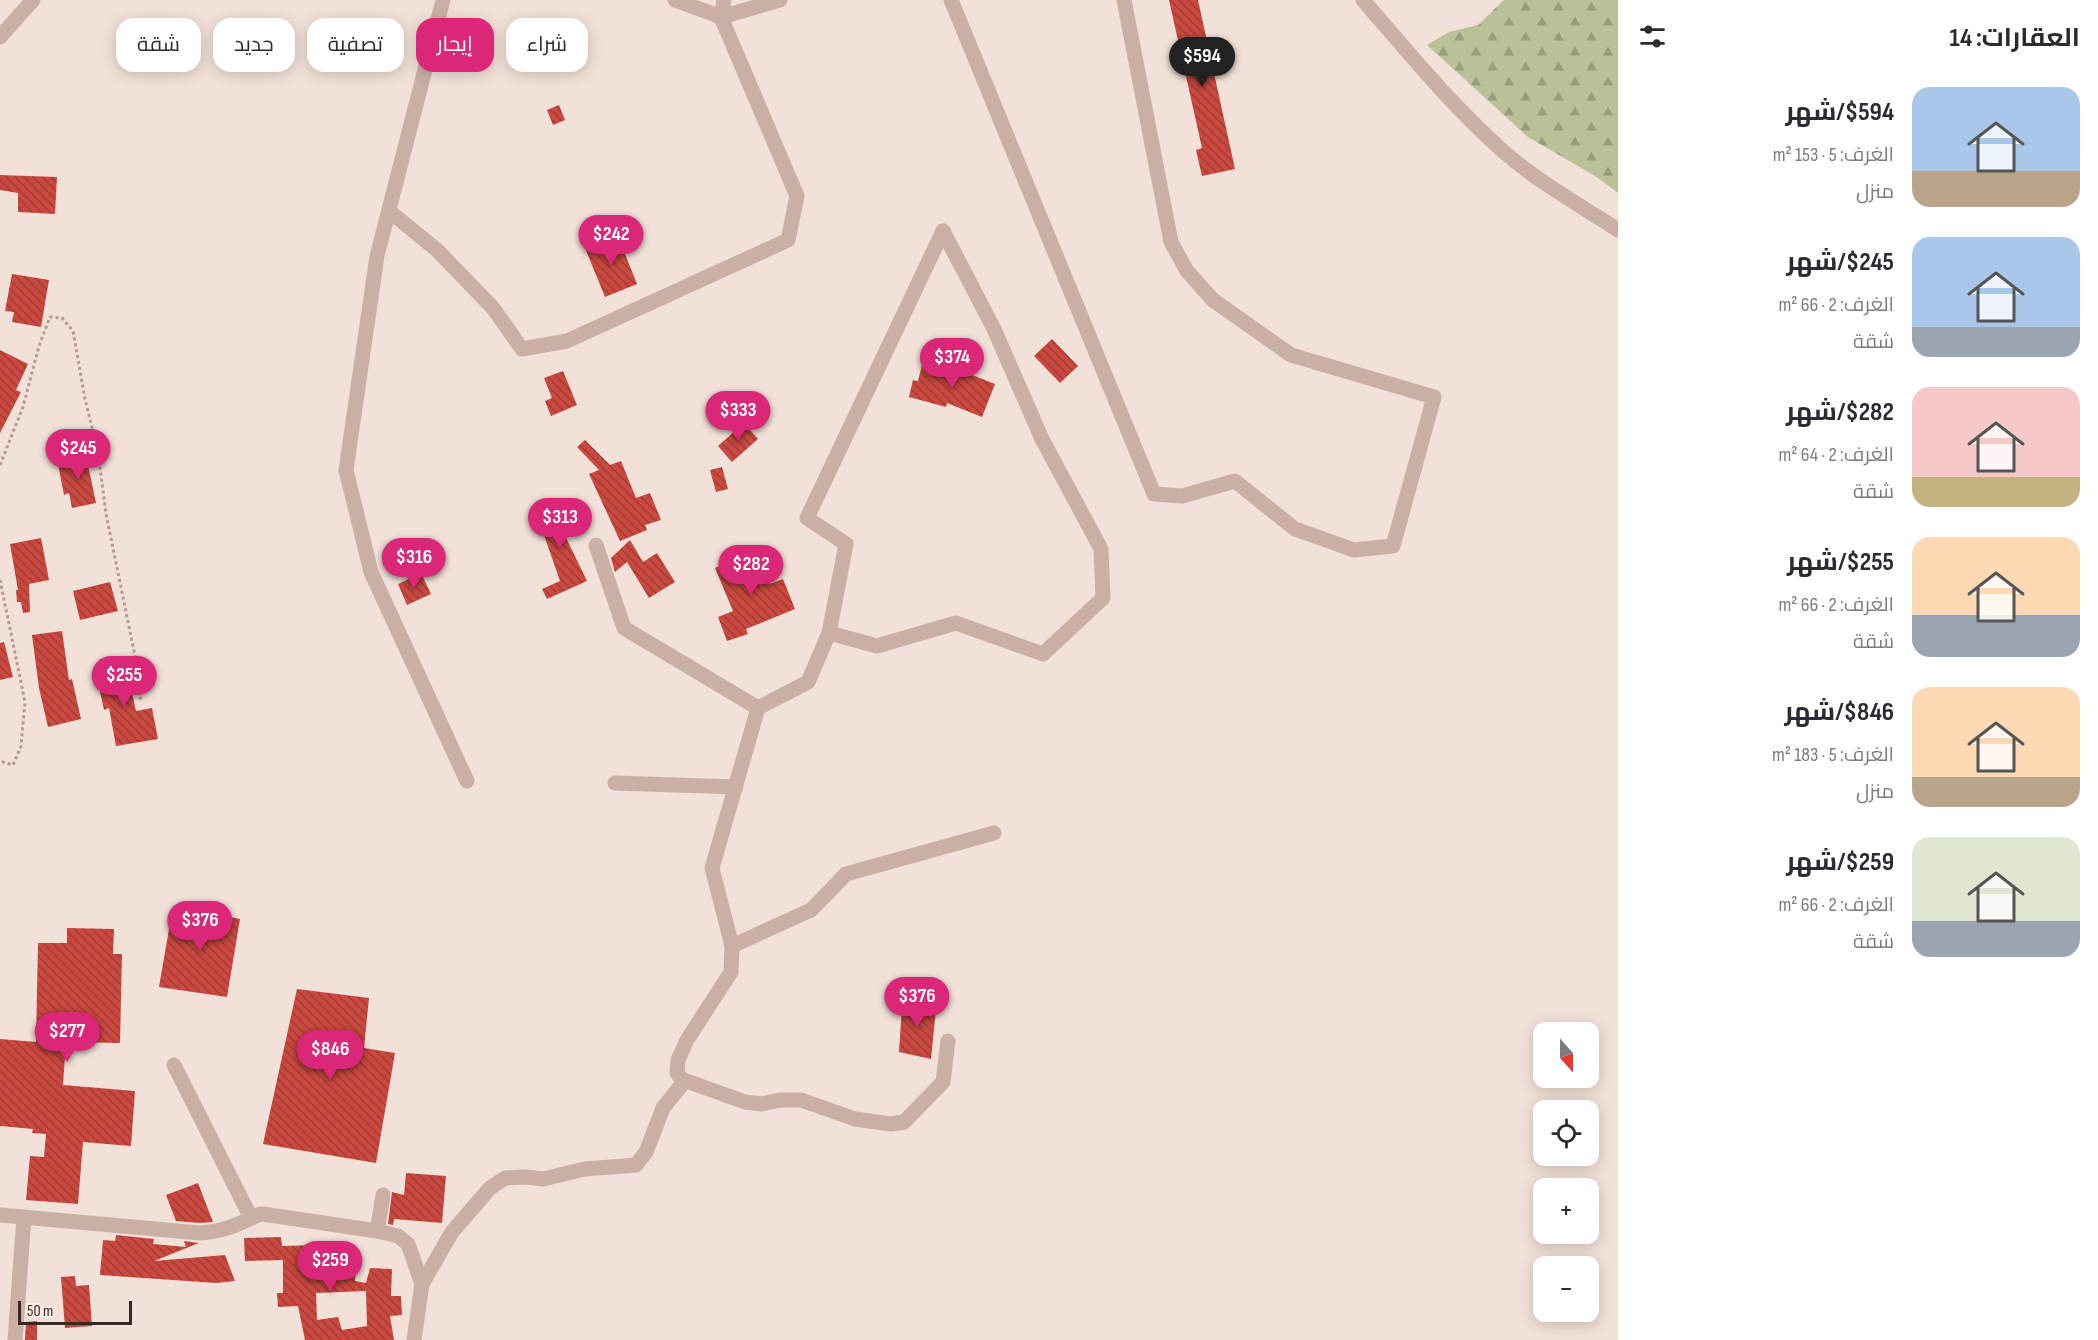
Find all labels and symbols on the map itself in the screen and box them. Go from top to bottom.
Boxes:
pin: $594 [1166,37,1238,88]
pin: $242 [575,215,647,266]
pin: $374 [916,338,988,389]
pin: $333 [702,391,774,442]
pin: $245 [42,429,114,480]
pin: $313 [524,498,596,549]
pin: $316 [378,538,450,589]
pin: $282 [715,545,787,596]
pin: $255 [88,656,160,707]
pin: $376 [164,901,236,952]
pin: $376 [881,977,953,1028]
pin: $277 [31,1012,103,1063]
north arrow [1533,1022,1599,1088]
pin: $846 [294,1030,366,1081]
pin: $259 [294,1241,366,1292]
scale bar [18,1298,132,1326]

